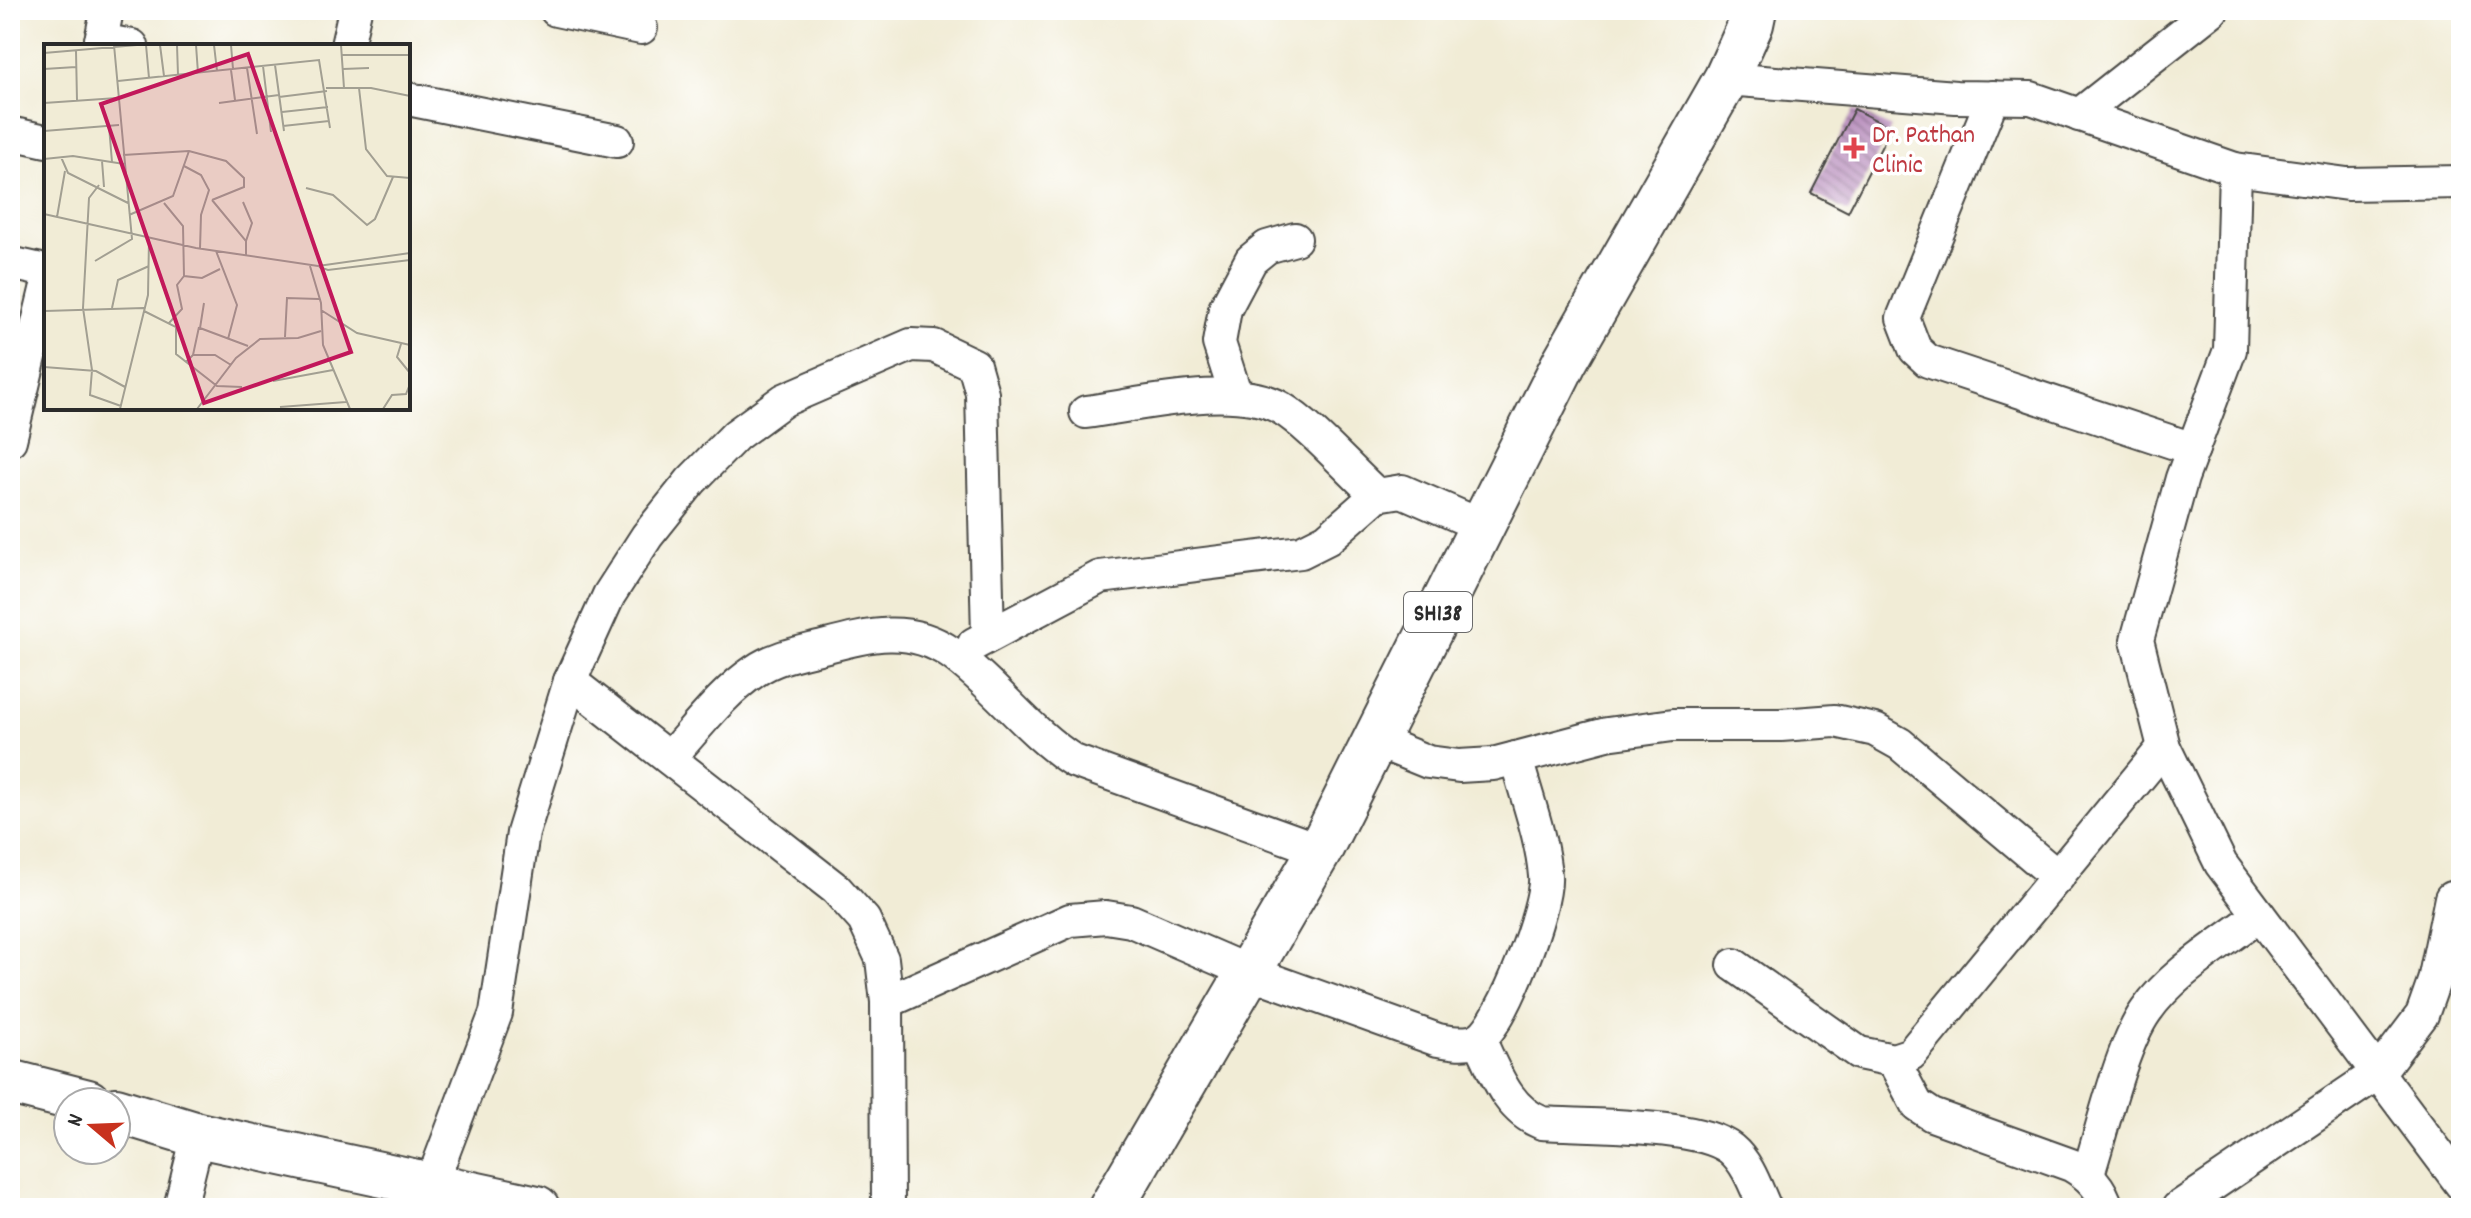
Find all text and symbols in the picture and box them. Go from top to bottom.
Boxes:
inset map [44,44,410,410]
place label: Dr. Pathan Clinic [1872,118,1975,185]
marker: Dr. Pathan Clinic [1843,137,1865,159]
road number: SH138 [1404,592,1472,632]
north arrow [52,1086,132,1166]
text: N [60,1110,93,1131]

